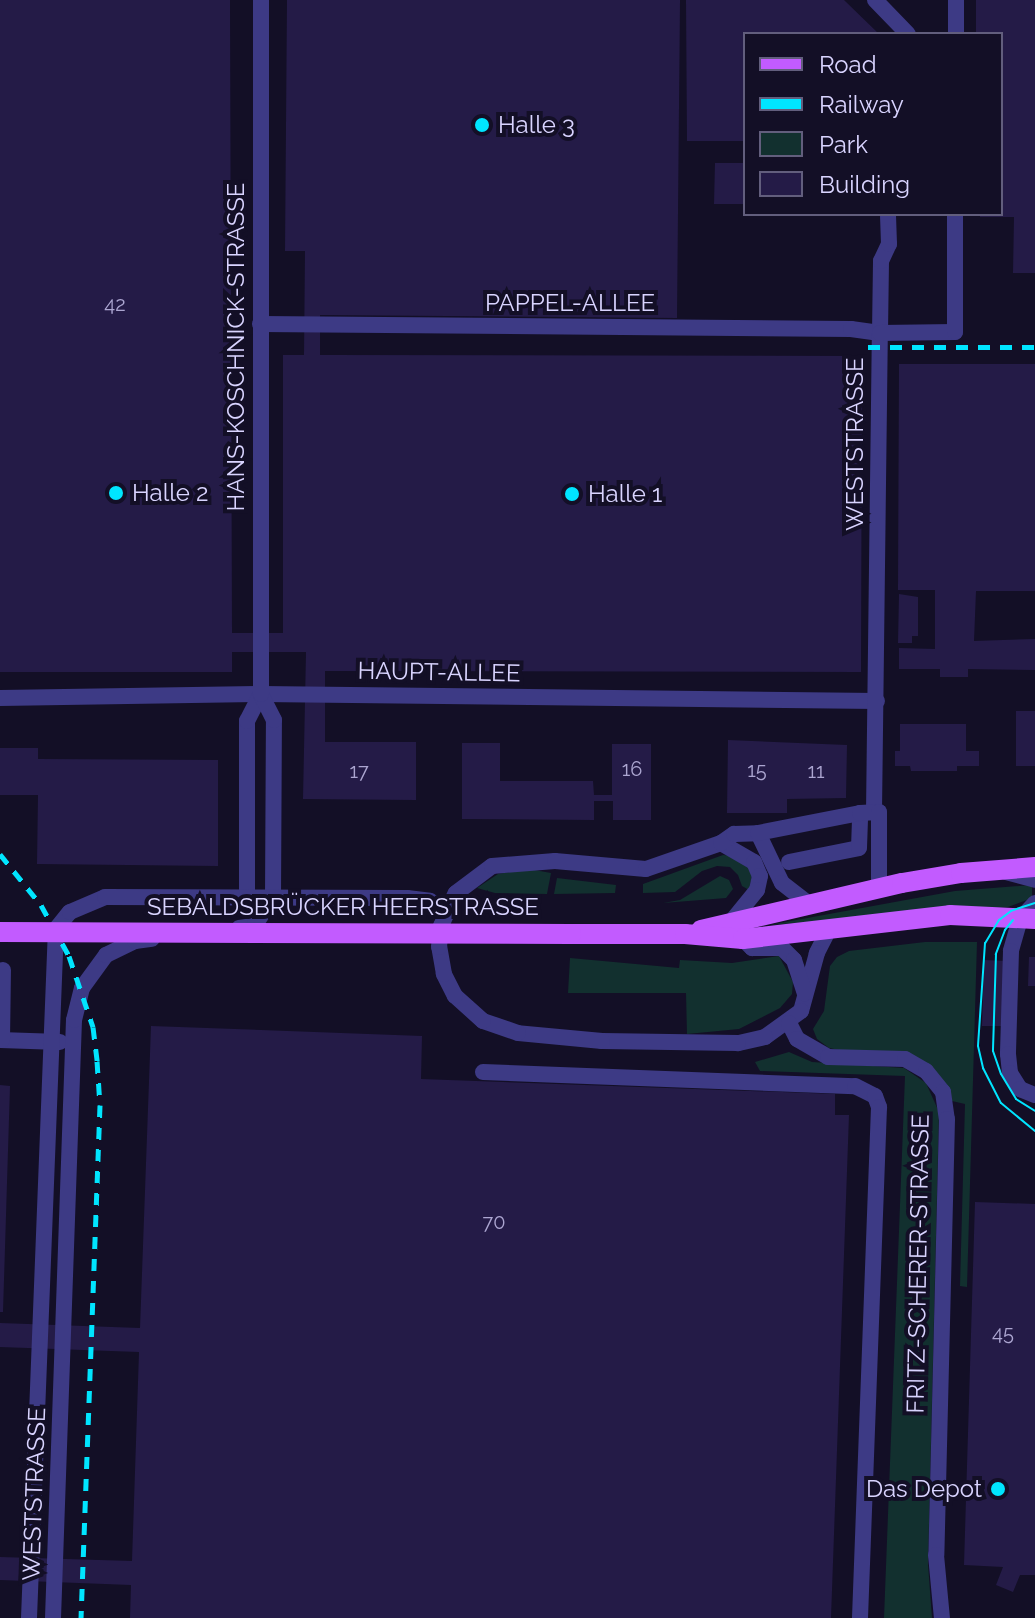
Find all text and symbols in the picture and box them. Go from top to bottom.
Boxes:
legend [743,32,1003,216]
text: Road [819,50,877,79]
text: Railway [819,90,904,119]
place label: Halle 3 [498,111,575,139]
marker: Halle 3 [473,116,491,134]
text: Park [819,130,868,159]
text: Building [819,170,910,199]
street label: HANS-KOSCHNICK-STRASSE [222,183,250,511]
street label: PAPPEL-ALLEE [485,289,655,317]
house number: 42 [104,292,126,316]
street label: WESTSTRASSE [841,357,869,531]
place label: Halle 2 [132,479,208,507]
place label: Halle 1 [588,480,662,508]
marker: Halle 2 [107,484,125,502]
marker: Halle 1 [563,485,581,503]
street label: HAUPT-ALLEE [357,656,521,688]
house number: 16 [622,757,642,781]
house number: 15 [747,758,767,782]
house number: 17 [349,759,369,783]
house number: 11 [807,759,825,783]
street label: SEBALDSBRÜCKER HEERSTRASSE [147,893,539,921]
street label: FRITZ-SCHERER-STRASSE [901,1114,935,1414]
house number: 70 [483,1210,505,1234]
house number: 45 [992,1321,1014,1345]
street label: WESTSTRASSE [17,1407,51,1581]
place label: Das Depot [866,1475,982,1503]
marker: Das Depot [989,1480,1007,1498]

